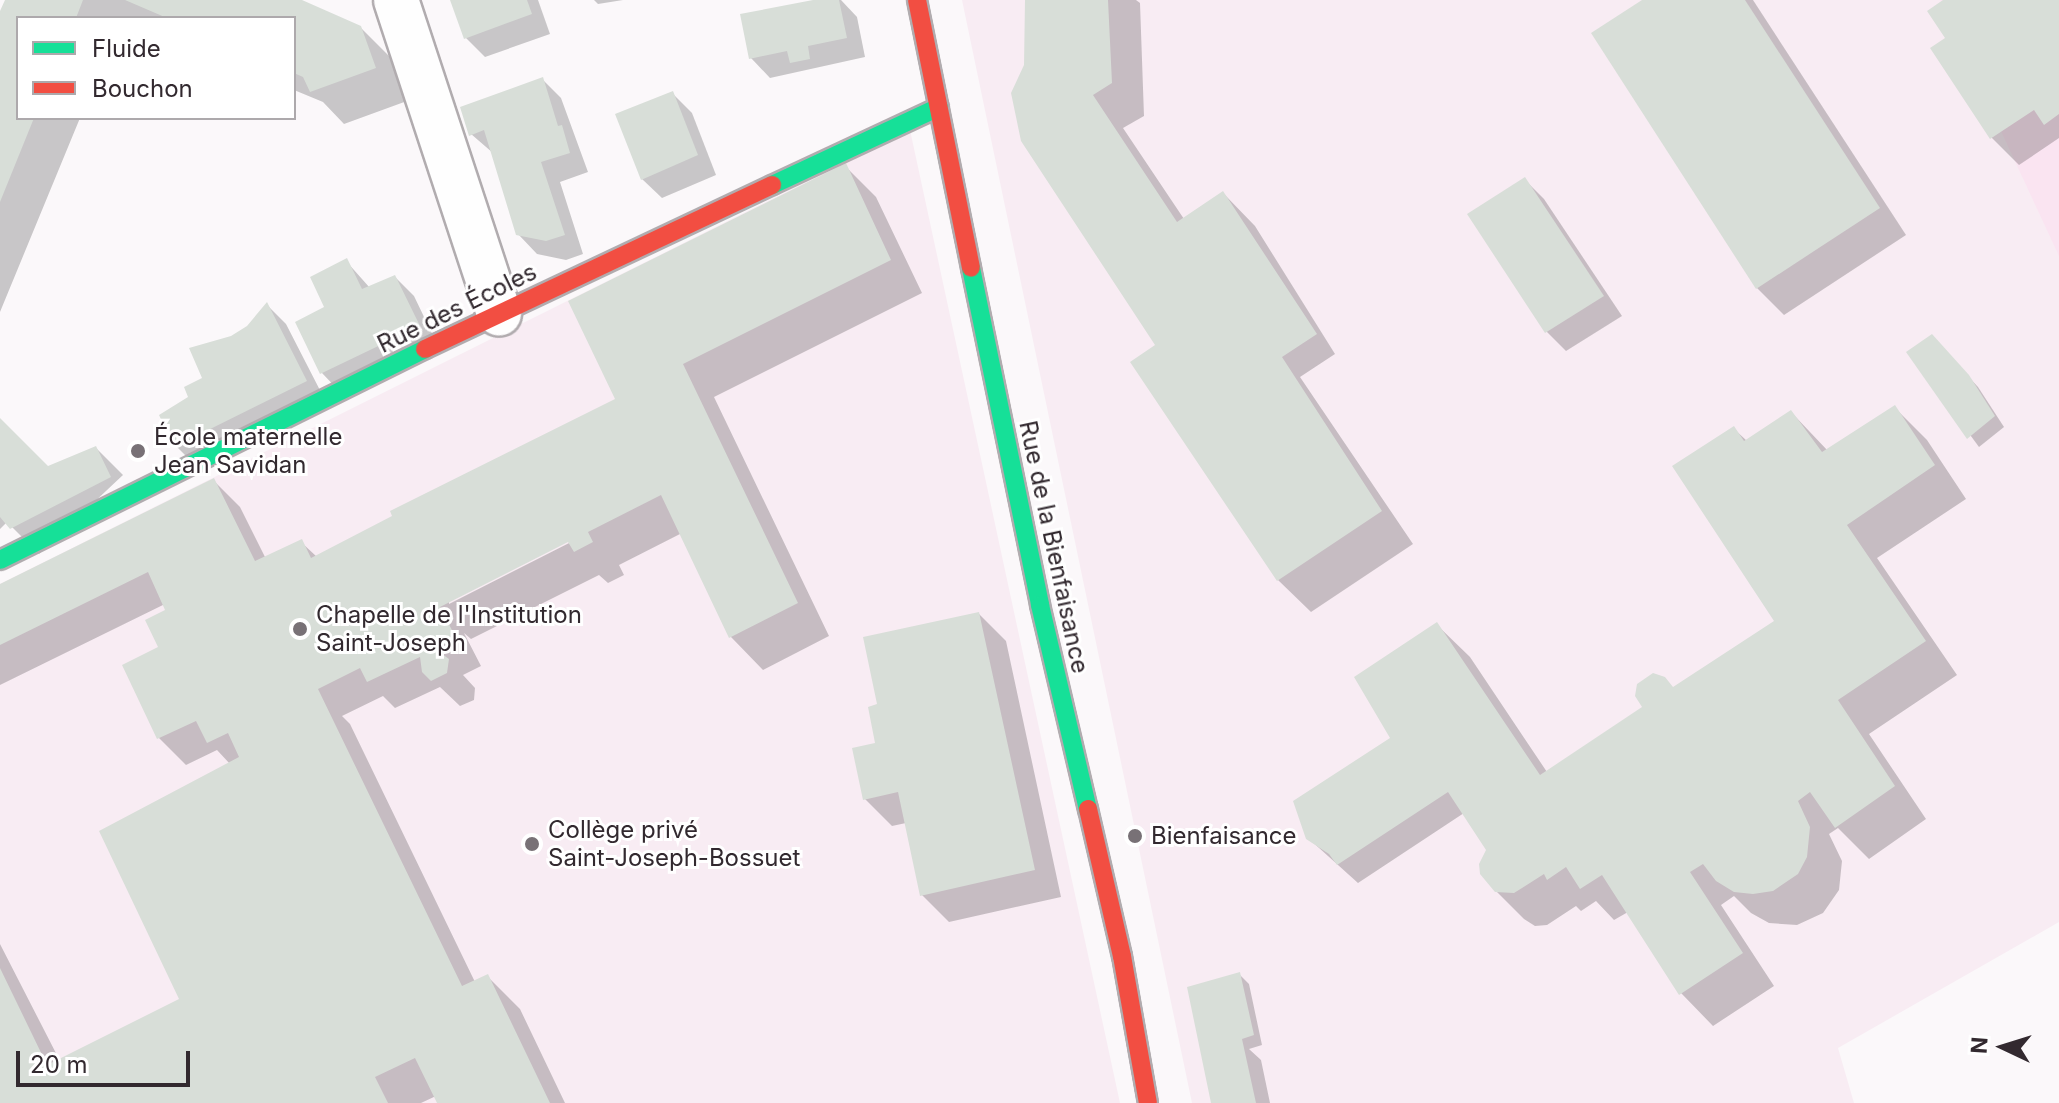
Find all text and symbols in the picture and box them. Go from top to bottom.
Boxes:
legend [16,16,296,120]
text: Fluide [92,34,161,63]
text: Bouchon [92,74,193,103]
street label: Rue des Écoles [373,257,541,359]
street label: Rue de la Bienfaisance [1013,418,1095,676]
place label: École maternelle Jean Savidan [154,423,342,479]
marker: École maternelle Jean Savidan [129,442,147,460]
place label: Chapelle de l'Institution Saint-Joseph [316,601,582,657]
marker: Chapelle de l'Institution Saint-Joseph [291,620,309,638]
place label: Collège privé Saint-Joseph-Bossuet [548,816,800,872]
place label: Bienfaisance [1151,822,1297,850]
marker: Bienfaisance [1126,827,1144,845]
marker: Collège privé Saint-Joseph-Bossuet [523,835,541,853]
north arrow [1963,1007,2043,1087]
scale bar [20,1035,194,1085]
text: N [1966,1036,1993,1055]
text: 20 m [30,1050,88,1079]

